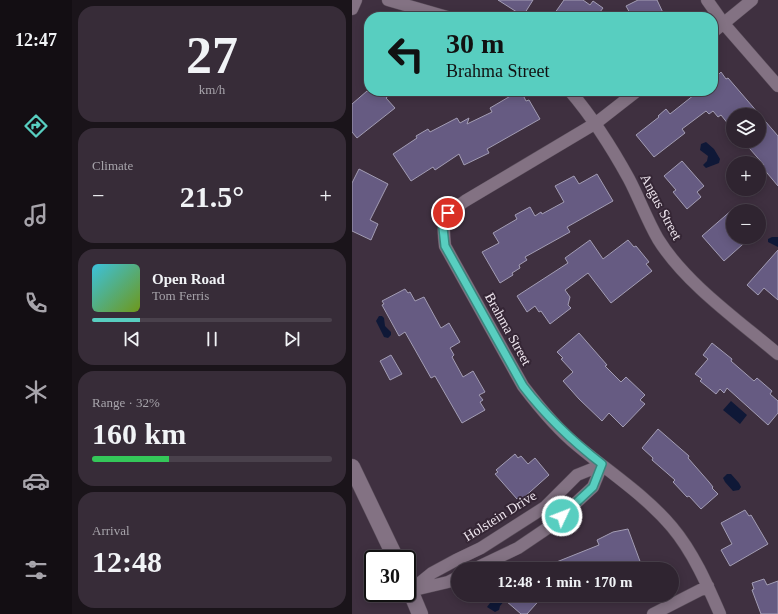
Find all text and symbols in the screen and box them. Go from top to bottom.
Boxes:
text: 27 [186,27,238,84]
icon: left [380,28,432,80]
text: 30 m [446,28,504,59]
text: 12:47 [15,30,57,50]
text: Brahma Street [446,61,549,81]
text: km/h [199,82,225,97]
map controls [726,108,766,244]
button: layers [726,108,766,148]
icon: directions [22,112,50,140]
button: + [726,156,766,196]
text: Climate [92,158,133,173]
street label: Angus Street [637,171,685,243]
text: 21.5° [180,180,244,213]
text: − [92,183,104,208]
text: + [320,183,332,208]
pin [431,196,465,230]
icon: music [22,201,50,229]
icon: arrive [437,202,459,224]
button: − [726,204,766,244]
text: Open Road [152,271,225,287]
text: Tom Ferris [152,288,209,303]
icon: phone [22,289,50,317]
street label: Brahma Street [482,290,534,368]
icon: previous [121,328,143,350]
icon: pause [201,328,223,350]
icon: next [281,328,303,350]
icon: climate [22,378,50,406]
text: Range · 32% [92,395,160,410]
text: 160 km [92,417,186,450]
icon: car [22,467,50,495]
street label: Holstein Drive [461,488,539,544]
position arrow [541,495,583,537]
text: Arrival [92,523,130,538]
text: 12:48 [92,545,162,578]
speed limit sign: 30 [364,550,416,602]
icon: filters [22,556,50,584]
text: 12:48 · 1 min · 170 m [498,574,633,590]

